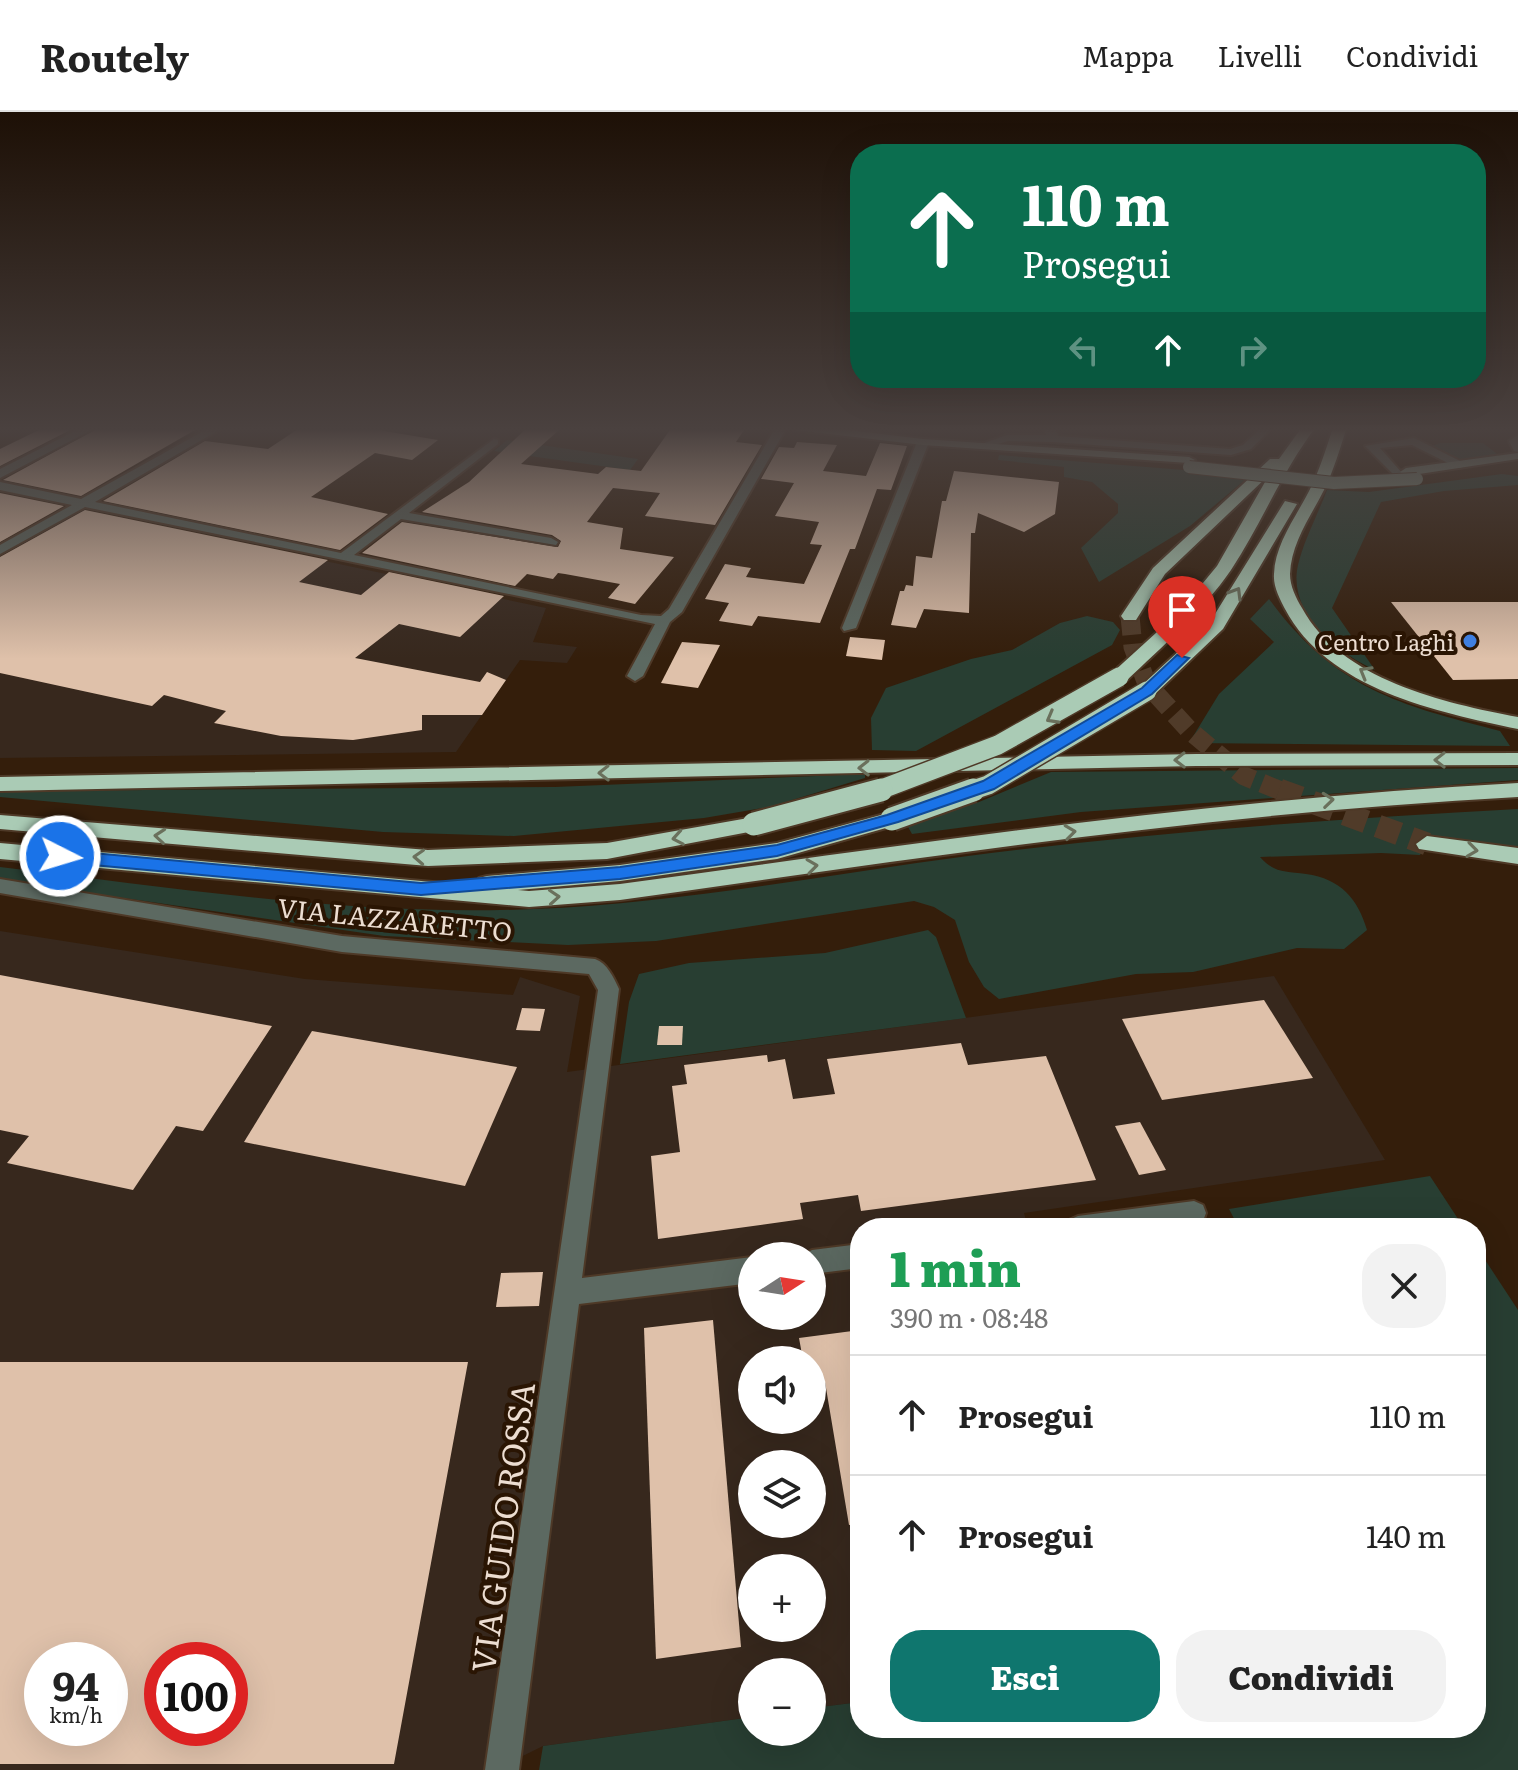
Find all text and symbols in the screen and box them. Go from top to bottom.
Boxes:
text: Routely [40,27,189,84]
text: Mappa [1082,34,1174,76]
text: Livelli [1218,34,1302,76]
text: Condividi [1346,34,1478,76]
text: 110 m [1022,160,1170,243]
icon: ahead [890,176,994,280]
text: Prosegui [1022,236,1171,289]
icon: left [1062,328,1106,372]
icon: ahead [1146,328,1190,372]
icon: right [1230,328,1274,372]
pin [1148,576,1216,658]
one-way arrow [1227,587,1242,602]
icon: arrive [1160,588,1204,632]
place label: Centro Laghi [1318,625,1454,658]
marker: Centro Laghi [1461,632,1479,650]
one-way arrow [1359,666,1374,682]
one-way arrow [1046,708,1061,724]
one-way arrow [1433,751,1446,769]
one-way arrow [1173,752,1186,769]
one-way arrow [857,759,870,776]
one-way arrow [597,764,610,782]
one-way arrow [1322,792,1335,809]
position arrow [18,814,102,898]
one-way arrow [1063,824,1077,841]
one-way arrow [153,828,166,845]
one-way arrow [671,829,684,846]
one-way arrow [1465,841,1479,858]
one-way arrow [412,849,425,866]
one-way arrow [806,858,819,875]
street label: VIA LAZZARETTO [276,886,514,950]
one-way arrow [548,889,561,906]
text: 1 min [890,1231,1021,1302]
north arrow [738,1242,826,1330]
map controls [738,1242,826,1746]
button: close [1362,1244,1446,1328]
text: 390 m · 08:48 [890,1297,1048,1336]
button: sound [738,1346,826,1434]
street label: VIA GUIDO ROSSA [457,1378,545,1675]
icon: ahead [890,1393,934,1437]
text: Prosegui [958,1393,1093,1437]
text: 110 m [1369,1393,1446,1437]
button: layers [738,1450,826,1538]
icon: ahead [890,1513,934,1557]
text: Prosegui [958,1513,1093,1557]
text: 140 m [1366,1513,1446,1557]
button: + [738,1554,826,1642]
button: Esci [890,1630,1160,1722]
button: Condividi [1176,1630,1446,1722]
speed limit sign: 100 [144,1642,248,1746]
text: 94 [53,1654,99,1713]
button: − [738,1658,826,1746]
text: km/h [49,1699,103,1729]

